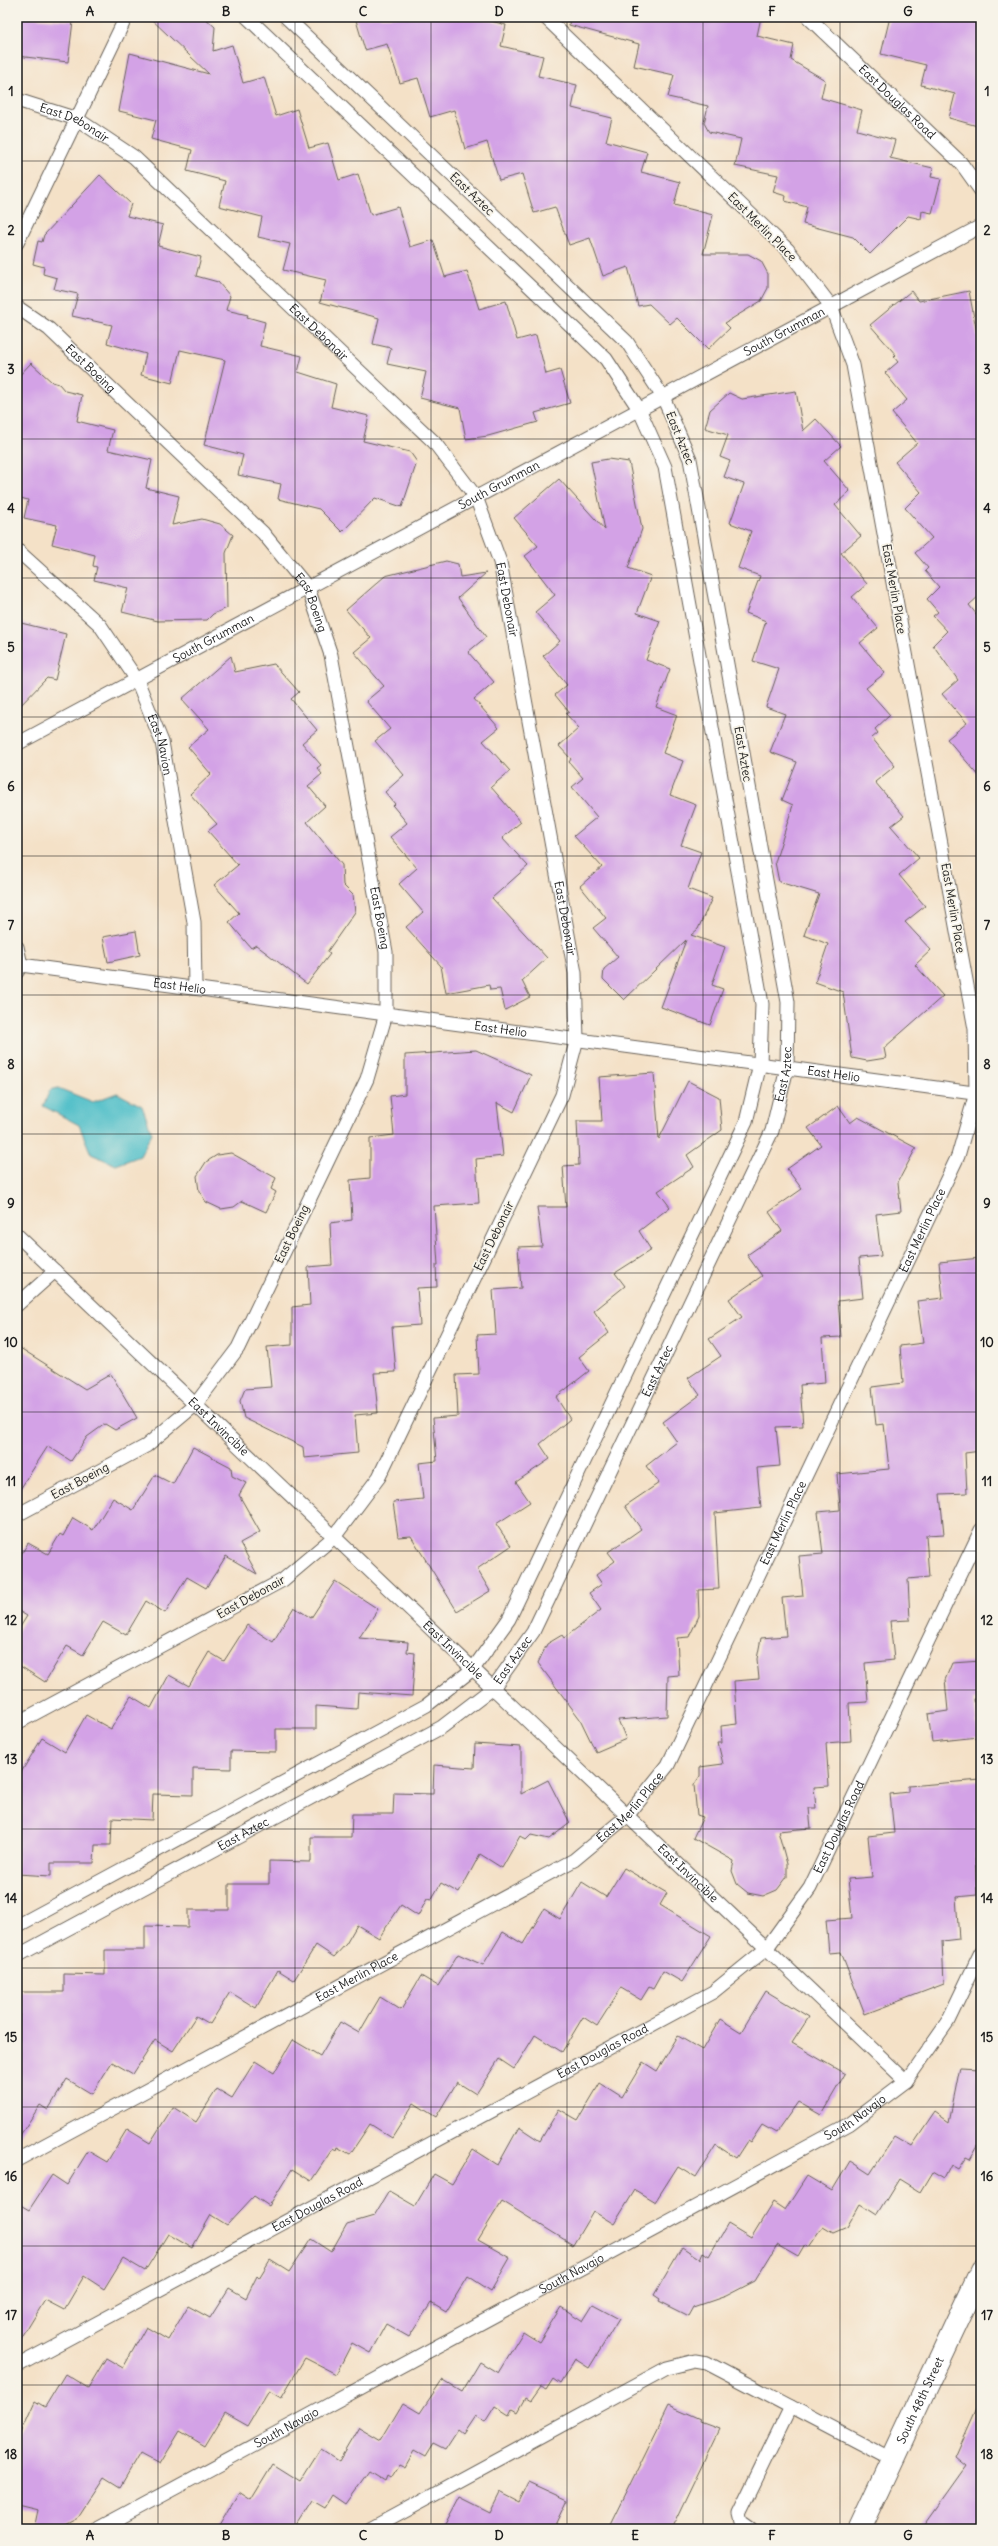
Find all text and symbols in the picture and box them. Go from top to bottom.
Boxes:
text: A [86,3,95,20]
text: B [222,3,231,20]
text: C [359,3,368,20]
text: D [494,3,504,20]
text: E [631,3,639,20]
text: F [768,3,776,20]
text: G [903,3,913,20]
street label: East Douglas Road [856,61,939,142]
text: 1 [8,83,14,100]
text: 1 [984,83,990,100]
street label: East Debonair [38,100,112,145]
street label: East Aztec [447,169,498,218]
street label: East Merlin Place [725,189,800,264]
text: 2 [7,222,15,239]
text: 2 [983,222,991,239]
street label: East Debonair [286,300,352,364]
street label: South Grumman [741,303,827,359]
street label: East Boeing [63,341,119,395]
text: 3 [7,361,15,378]
text: 3 [983,361,991,378]
street label: East Aztec [663,409,698,467]
street label: South Grumman [456,457,542,512]
text: 4 [7,500,15,517]
text: 4 [983,500,991,517]
street label: East Merlin Place [879,543,910,635]
street label: East Debonair [493,561,522,638]
street label: East Boeing [292,570,331,634]
street label: South Grumman [170,610,256,666]
text: 5 [7,639,15,656]
text: 5 [983,639,991,656]
street label: East Navion [144,711,176,776]
street label: East Aztec [731,725,756,783]
text: 6 [7,778,15,795]
text: 6 [983,778,991,795]
street label: East Merlin Place [938,862,969,954]
street label: East Debonair [551,880,580,957]
street label: East Boeing [367,885,393,951]
text: 7 [8,917,15,934]
text: 7 [984,917,991,934]
street label: East Helio [152,975,207,997]
street label: East Helio [473,1018,528,1040]
street label: East Aztec [771,1046,794,1103]
text: 8 [7,1056,15,1073]
text: 8 [983,1056,991,1073]
street label: East Helio [806,1063,861,1085]
street label: East Merlin Place [896,1186,949,1275]
text: 9 [7,1195,15,1212]
text: 9 [983,1195,991,1212]
street label: East Debonair [470,1198,517,1273]
street label: East Boeing [271,1202,312,1266]
text: 10 [4,1334,18,1351]
text: 10 [980,1334,994,1351]
street label: East Aztec [638,1342,676,1399]
street label: East Invincible [185,1394,252,1459]
street label: East Boeing [48,1459,111,1502]
text: 11 [6,1473,16,1490]
text: 11 [982,1473,992,1490]
street label: East Merlin Place [756,1478,809,1567]
street label: East Debonair [214,1572,288,1622]
text: 12 [5,1612,17,1629]
text: 12 [981,1612,993,1629]
street label: East Invincible [420,1617,487,1682]
street label: East Aztec [490,1633,535,1687]
text: 13 [5,1751,17,1768]
text: 13 [981,1751,993,1768]
street label: East Merlin Place [593,1769,666,1845]
street label: East Douglas Road [810,1778,867,1876]
street label: East Aztec [215,1814,271,1854]
street label: East Invincible [655,1841,722,1905]
text: 14 [5,1890,18,1907]
text: 14 [981,1890,994,1907]
street label: East Merlin Place [313,1948,400,2005]
street label: East Douglas Road [554,2020,651,2081]
text: 15 [5,2029,18,2046]
text: 15 [981,2029,994,2046]
street label: South Navajo [821,2091,889,2143]
text: 16 [5,2168,18,2185]
text: 16 [981,2168,994,2185]
street label: East Douglas Road [269,2174,365,2235]
street label: South Navajo [536,2250,606,2297]
text: 17 [5,2307,17,2324]
text: 17 [981,2307,993,2324]
street label: South 48th Street [893,2354,947,2446]
street label: South Navajo [251,2404,321,2451]
text: 18 [5,2446,17,2463]
text: 18 [981,2446,993,2463]
text: A [86,2527,95,2544]
text: B [222,2527,231,2544]
text: C [359,2527,368,2544]
text: D [494,2527,504,2544]
text: E [631,2527,639,2544]
text: F [768,2527,776,2544]
text: G [903,2527,913,2544]

